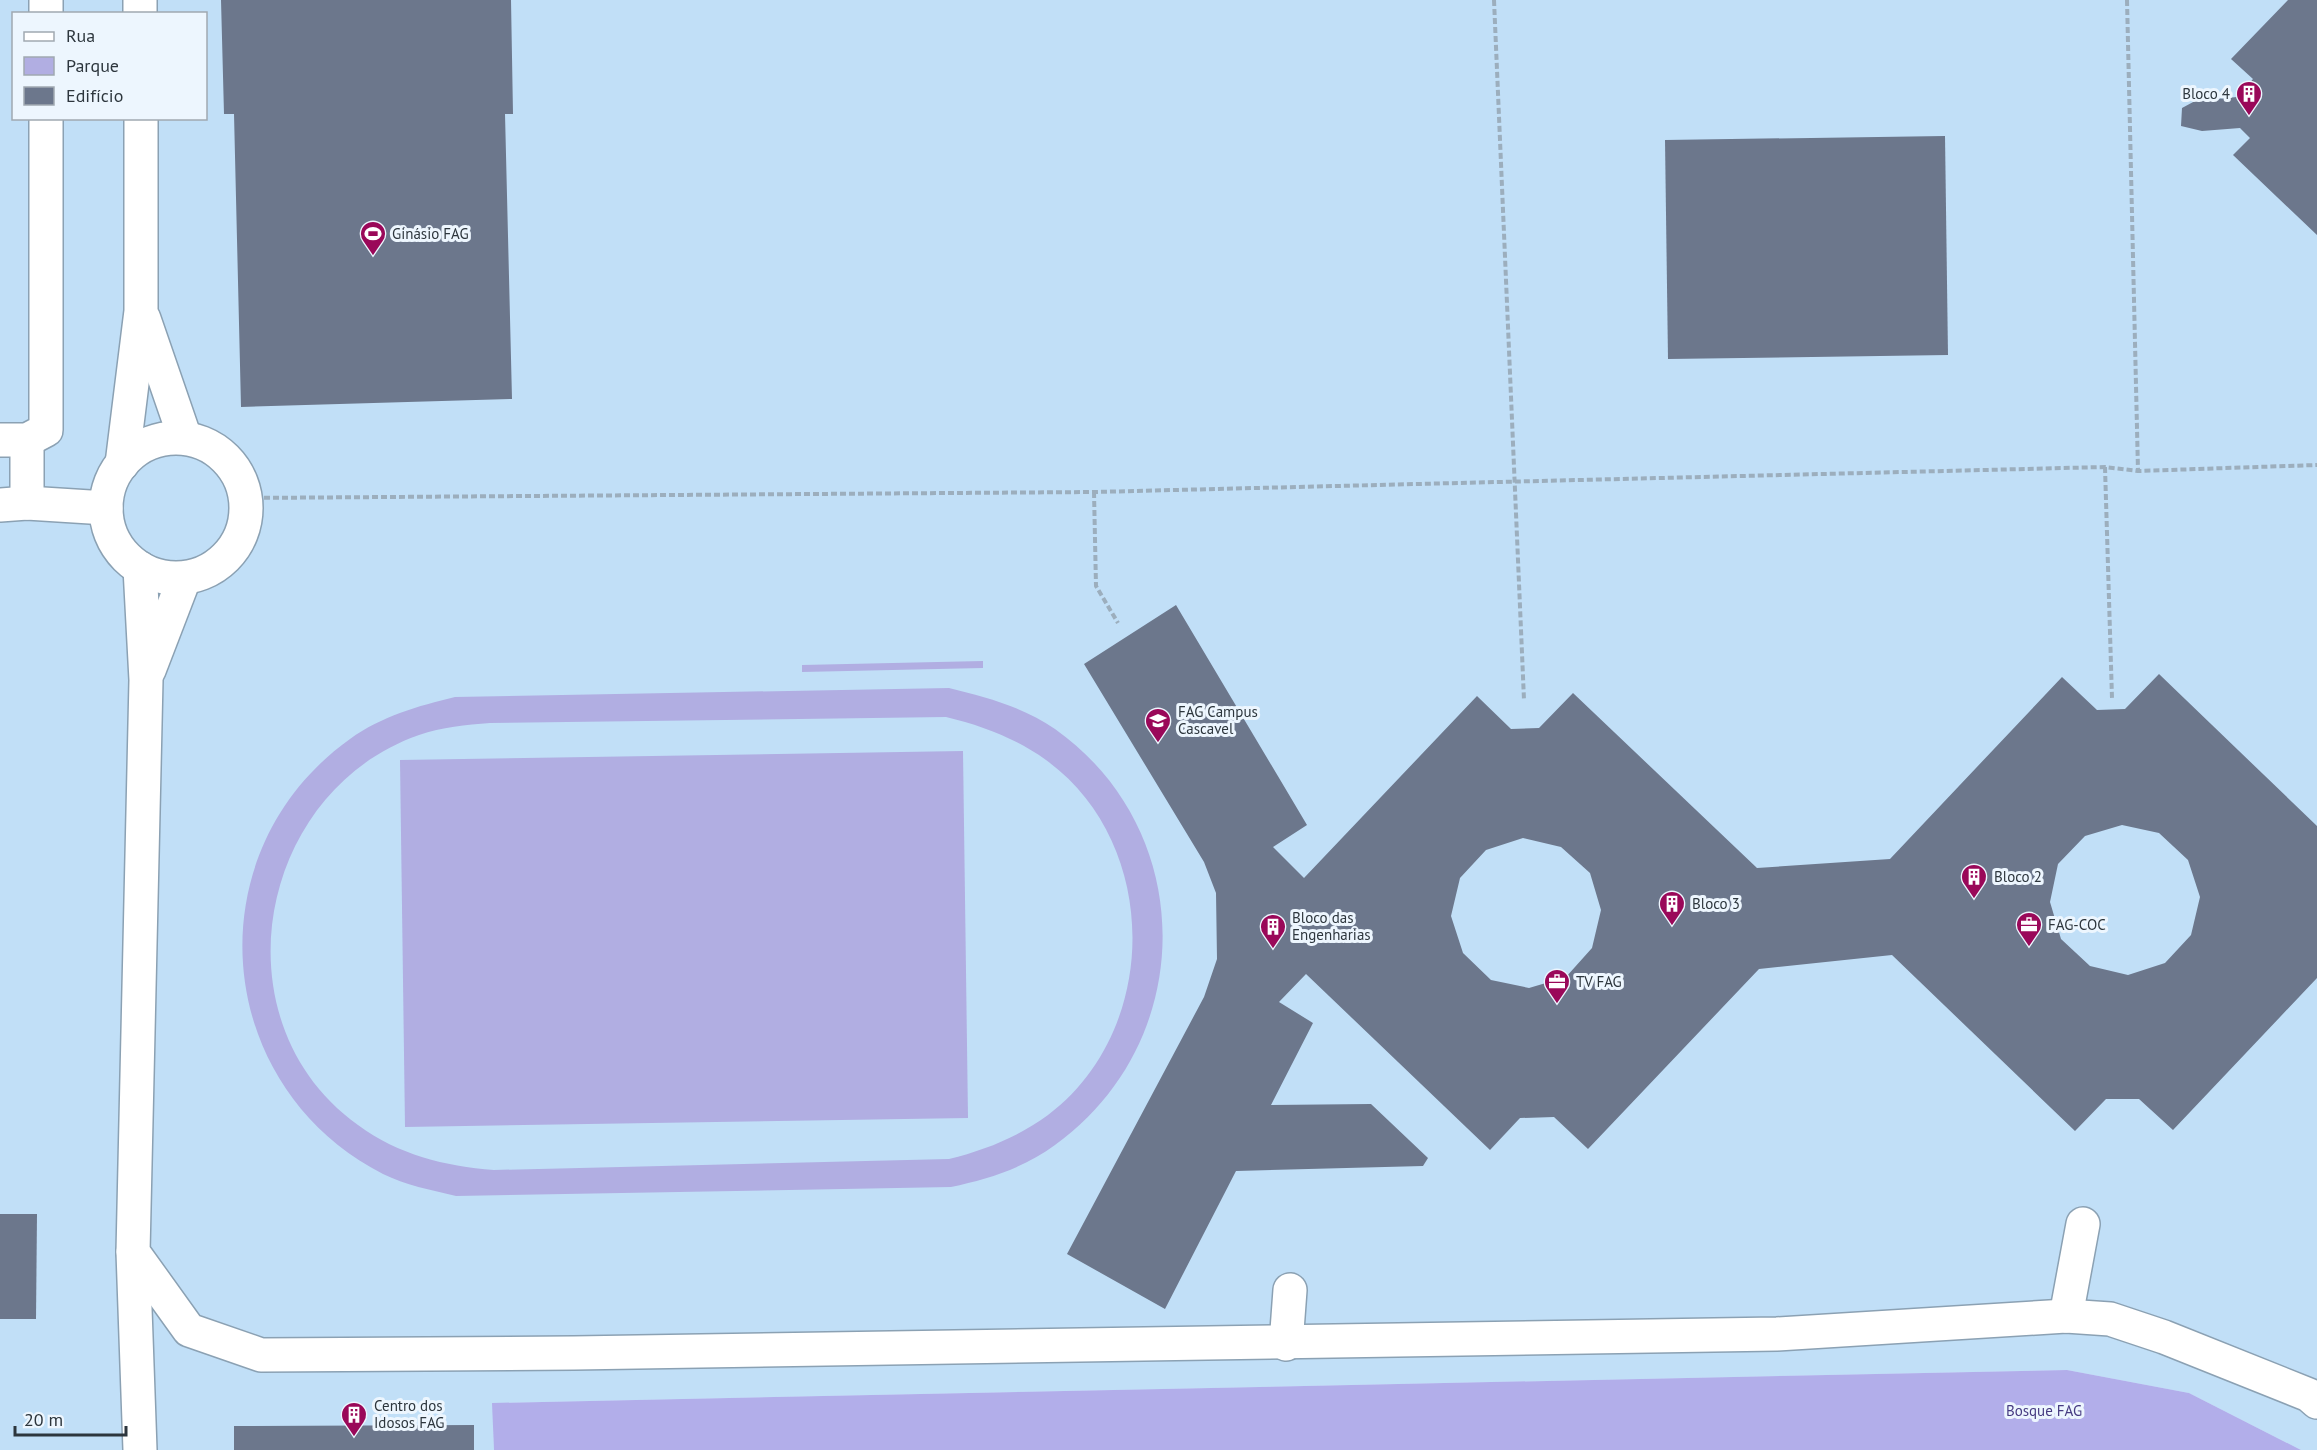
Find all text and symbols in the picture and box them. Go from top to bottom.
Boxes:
legend [12,12,207,120]
text: Rua [66,24,95,47]
text: Parque [66,54,119,77]
building icon: Bloco 4 [2234,79,2264,117]
text: Edifício [66,84,123,107]
place label: Bloco 4 [2182,84,2230,103]
sports icon: Ginásio FAG [358,219,388,257]
place label: Ginásio FAG [392,224,469,243]
place label: FAG Campus Cascavel [1178,702,1258,738]
school or university icon: FAG Campus Cascavel [1143,706,1173,744]
building icon: Bloco 2 [1959,862,1989,900]
place label: Bloco 2 [1994,867,2042,886]
building icon: Bloco 3 [1657,889,1687,927]
place label: Bloco 3 [1692,894,1740,913]
place label: Bloco das Engenharias [1292,908,1371,944]
office icon: FAG-COC [2014,910,2044,948]
building icon: Bloco das Engenharias [1258,912,1288,950]
place label: FAG-COC [2048,915,2106,934]
office icon: TV FAG [1542,967,1572,1005]
place label: TV FAG [1576,972,1622,991]
place label: Centro dos Idosos FAG [374,1396,445,1432]
scale bar [15,1399,126,1437]
building icon: Centro dos Idosos FAG [339,1400,369,1438]
park label: Bosque FAG [2006,1401,2082,1420]
text: 20 m [24,1408,63,1431]

